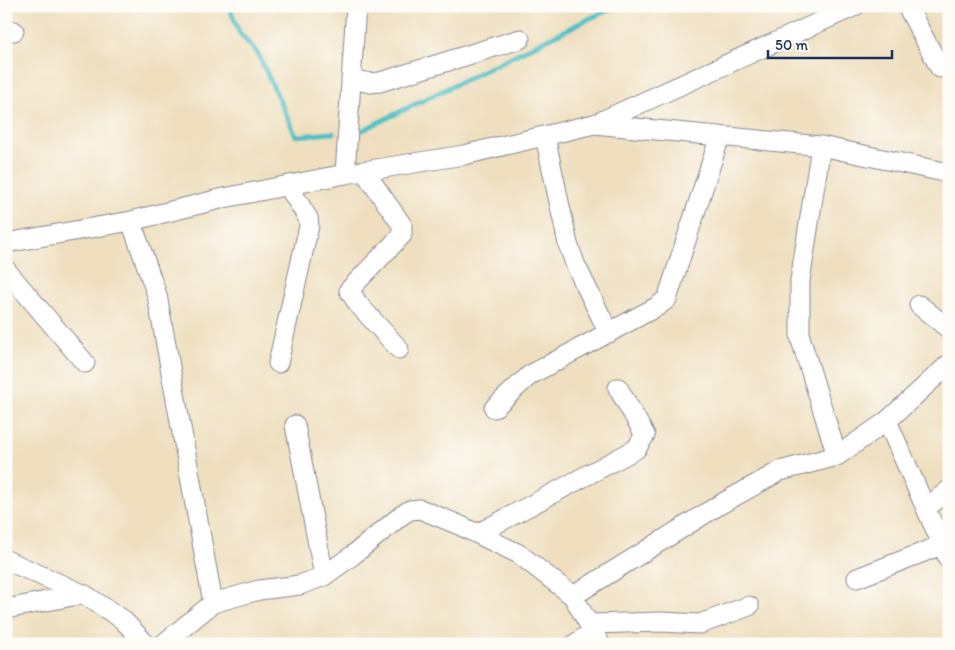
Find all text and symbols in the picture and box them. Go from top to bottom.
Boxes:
scale bar [768,28,891,60]
text: 50 m [775,36,808,54]

